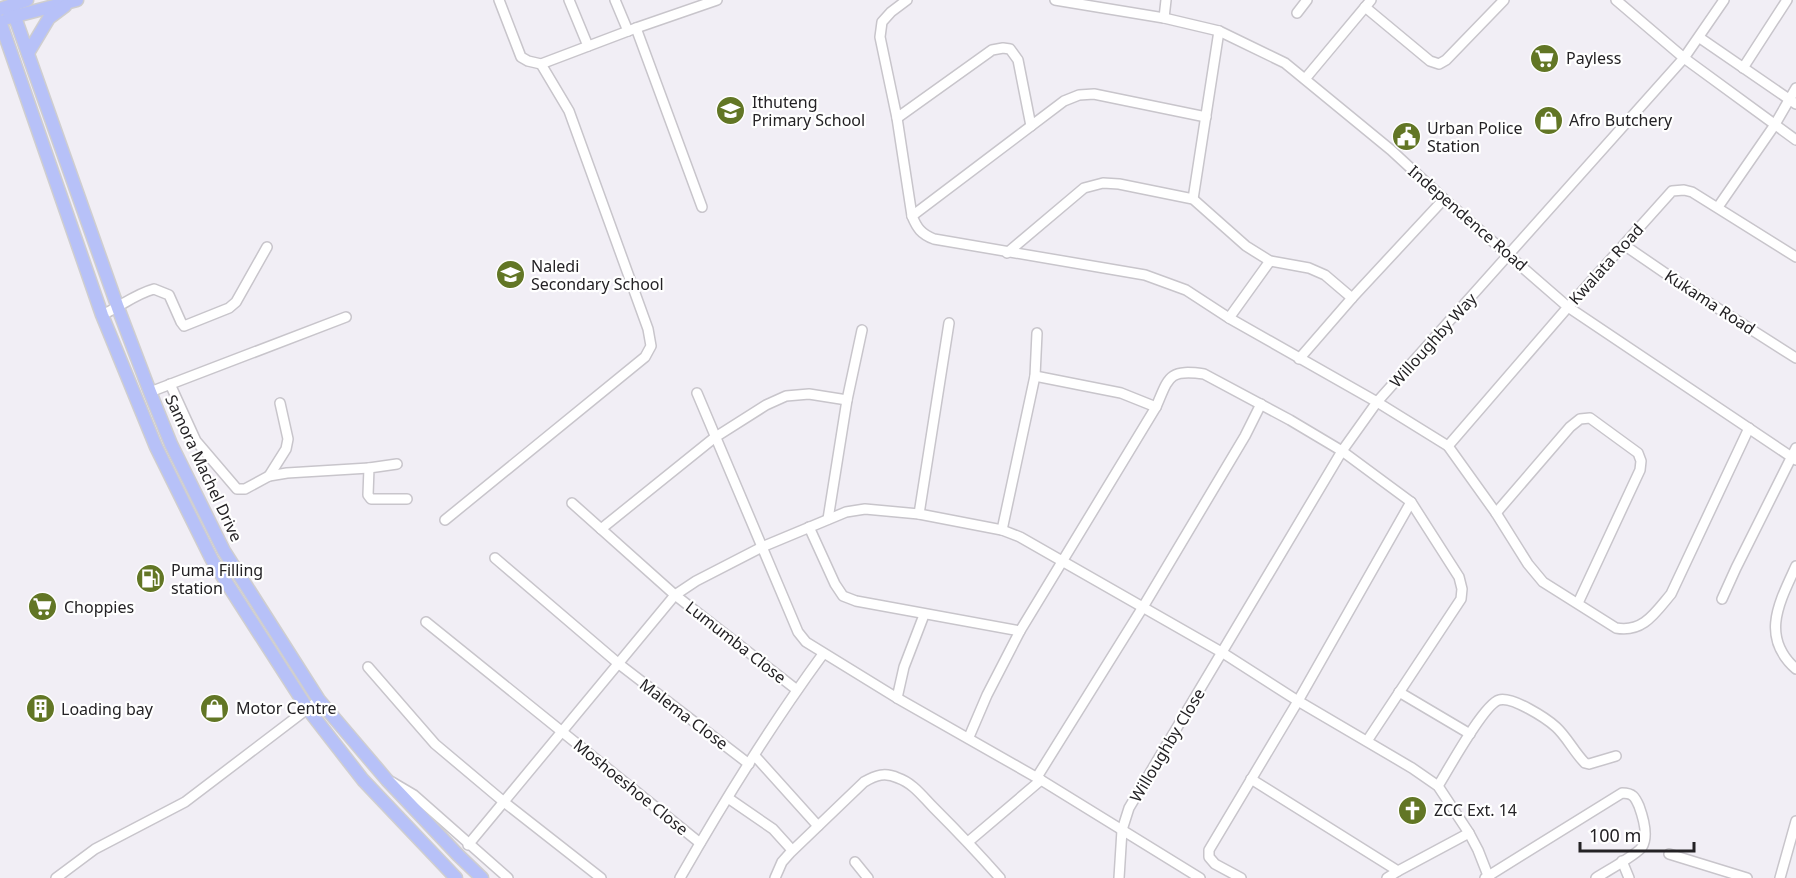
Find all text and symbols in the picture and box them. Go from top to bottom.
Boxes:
supermarket icon: Payless [1529,42,1561,74]
place label: Payless [1566,47,1621,69]
place label: Ithuteng Primary School [752,91,865,131]
school or university icon: Ithuteng Primary School [715,95,747,127]
shop icon: Afro Butchery [1532,104,1564,136]
place label: Afro Butchery [1569,109,1673,131]
place label: Urban Police Station [1427,117,1523,157]
public building icon: Urban Police Station [1390,121,1422,153]
street label: Independence Road [1404,160,1532,276]
street label: Kwalata Road [1564,219,1648,309]
place label: Naledi Secondary School [531,255,664,295]
school or university icon: Naledi Secondary School [494,259,526,291]
street label: Kukama Road [1660,264,1760,340]
street label: Willoughby Way [1385,287,1482,392]
street label: Samora Machel Drive [160,391,248,545]
place label: Puma Filling station [171,559,263,599]
fuel station icon: Puma Filling station [134,563,166,595]
supermarket icon: Choppies [27,591,59,623]
place label: Choppies [64,596,134,618]
street label: Lumumba Close [681,596,791,688]
street label: Malema Close [635,674,733,754]
street label: Willoughby Close [1124,684,1210,806]
shop icon: Motor Centre [199,692,231,724]
building icon: Loading bay [24,693,56,725]
place label: Motor Centre [236,697,337,719]
place label: Loading bay [61,698,154,720]
street label: Moshoeshoe Close [569,734,693,840]
church icon: ZCC Ext. 14 [1397,794,1429,826]
place label: ZCC Ext. 14 [1434,799,1517,821]
scale bar [1580,815,1694,853]
text: 100 m [1589,823,1641,847]

